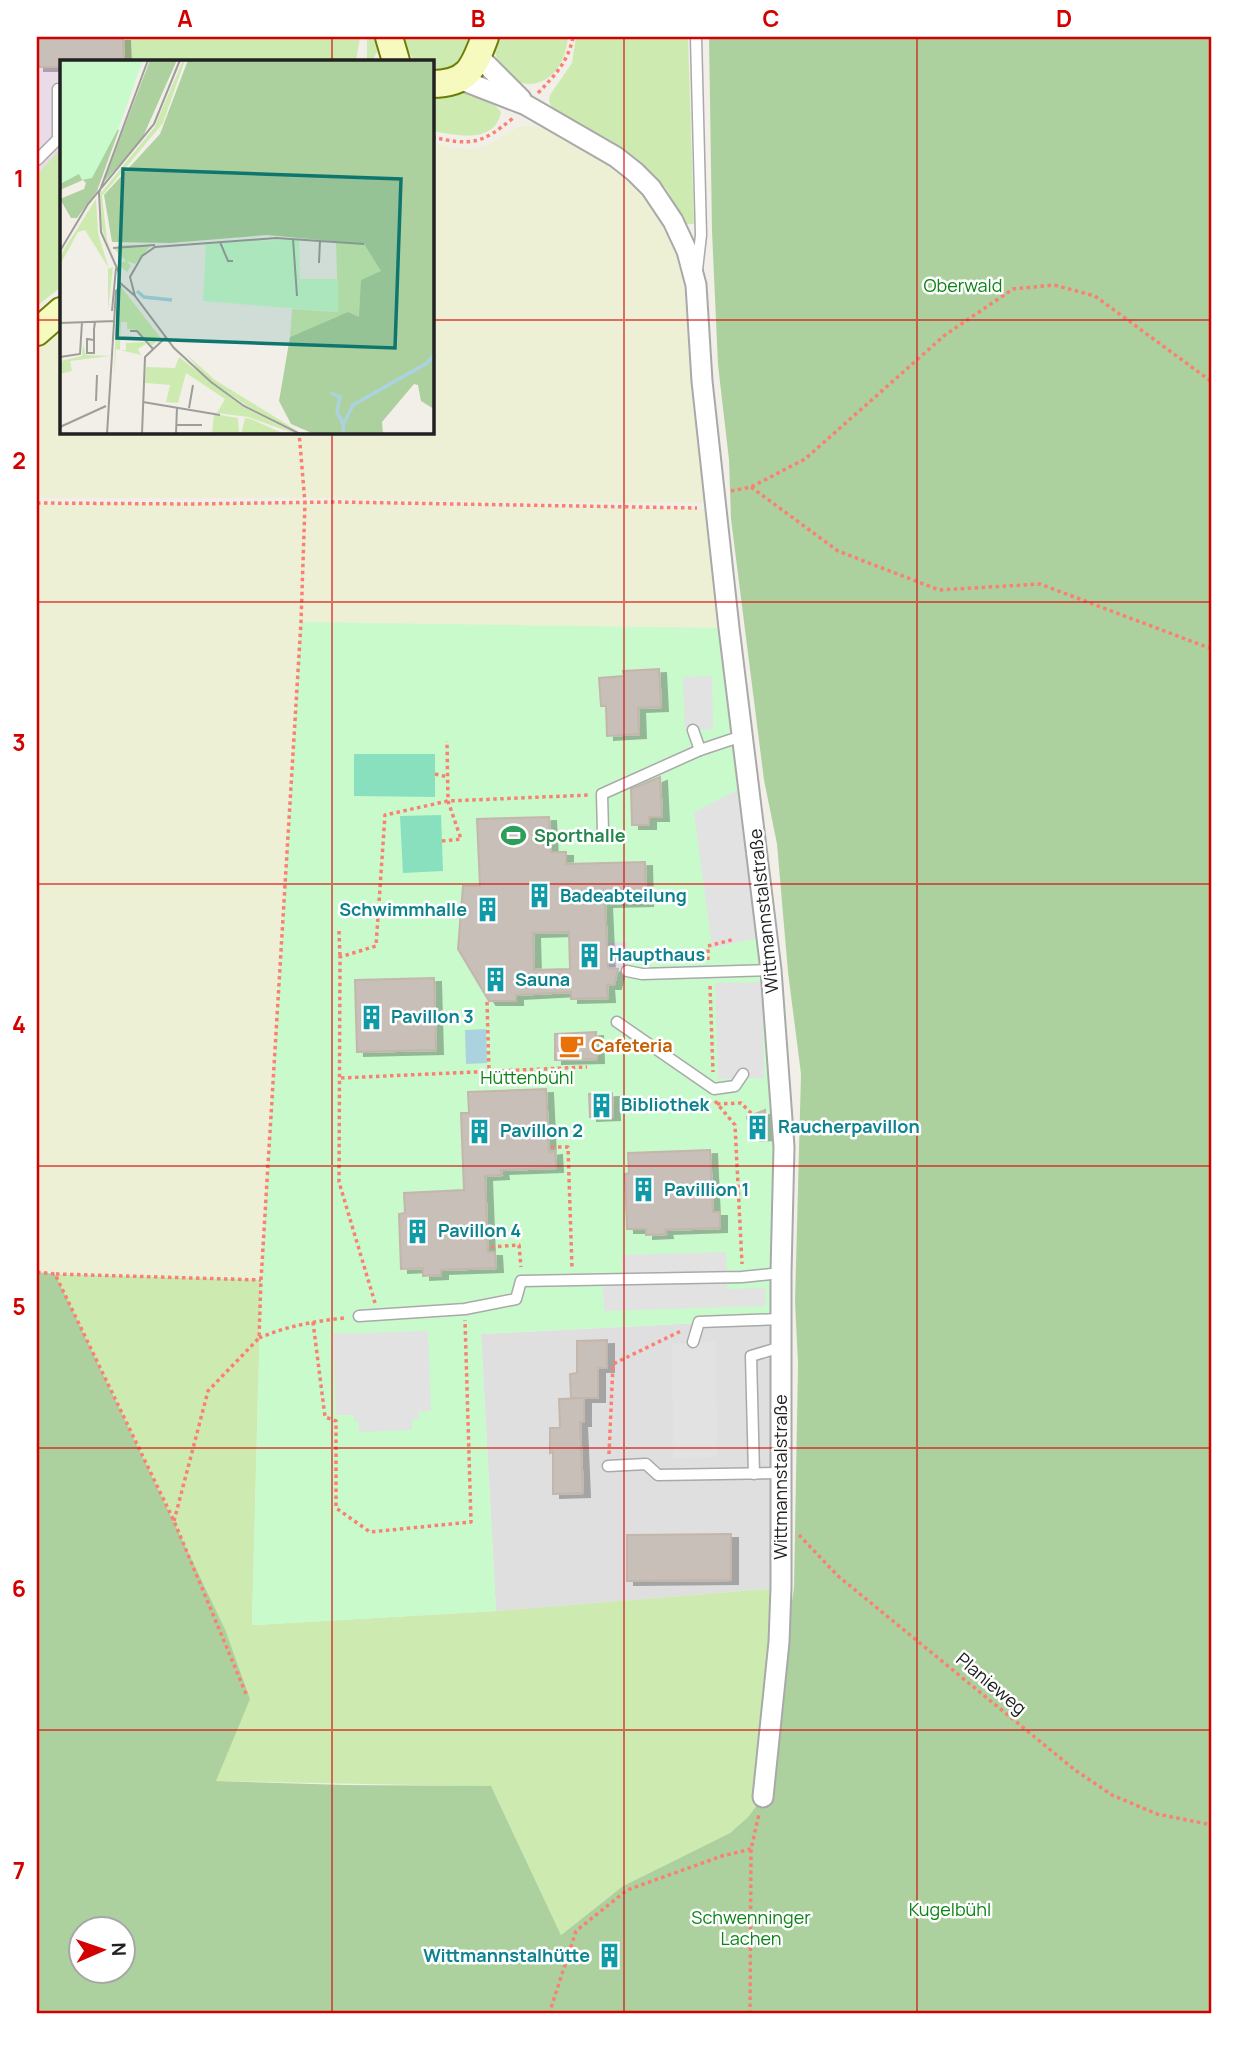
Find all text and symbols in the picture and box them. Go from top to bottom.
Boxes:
text: A [177,2,193,34]
text: B [471,2,485,34]
text: C [763,2,780,34]
text: D [1056,2,1072,34]
inset map [60,60,434,434]
text: 1 [14,162,24,194]
park label: Oberwald [924,273,1002,297]
text: 2 [12,444,26,476]
text: 3 [12,726,26,758]
sports icon: Sporthalle [500,822,528,850]
place label: Sporthalle [534,823,626,847]
street label: Wittmannstalstraße [742,827,784,995]
building icon: Badeabteilung [526,882,554,910]
place label: Badeabteilung [560,883,687,907]
building icon: Schwimmhalle [473,896,501,924]
place label: Schwimmhalle [339,897,467,921]
building icon: Haupthaus [575,941,603,969]
place label: Haupthaus [609,942,705,966]
building icon: Sauna [481,966,509,994]
place label: Sauna [515,967,570,991]
building icon: Pavillon 3 [357,1003,385,1031]
place label: Pavillon 3 [391,1004,474,1028]
text: 4 [12,1008,26,1040]
cafe icon: Cafeteria [557,1032,585,1060]
place label: Cafeteria [591,1033,673,1057]
park label: Hüttenbühl [480,1065,574,1089]
building icon: Bibliothek [587,1091,615,1119]
place label: Bibliothek [621,1092,711,1116]
building icon: Raucherpavillon [744,1113,772,1141]
place label: Raucherpavillon [778,1114,920,1138]
building icon: Pavillon 2 [466,1117,494,1145]
place label: Pavillon 2 [500,1118,583,1142]
building icon: Pavillion 1 [630,1176,658,1204]
place label: Pavillion 1 [664,1177,749,1201]
building icon: Pavillon 4 [404,1217,432,1245]
place label: Pavillon 4 [438,1218,521,1242]
text: 5 [12,1290,26,1322]
street label: Wittmannstalstraße [768,1394,792,1560]
text: 6 [12,1572,26,1604]
street label: Planieweg [951,1647,1032,1720]
text: 7 [13,1854,25,1886]
park label: Kugelbühl [909,1897,991,1921]
park label: Schwenninger Lachen [691,1905,811,1950]
north arrow [66,1914,136,1984]
text: N [106,1942,132,1957]
building icon: Wittmannstalhütte [596,1942,624,1970]
place label: Wittmannstalhütte [423,1943,590,1967]

